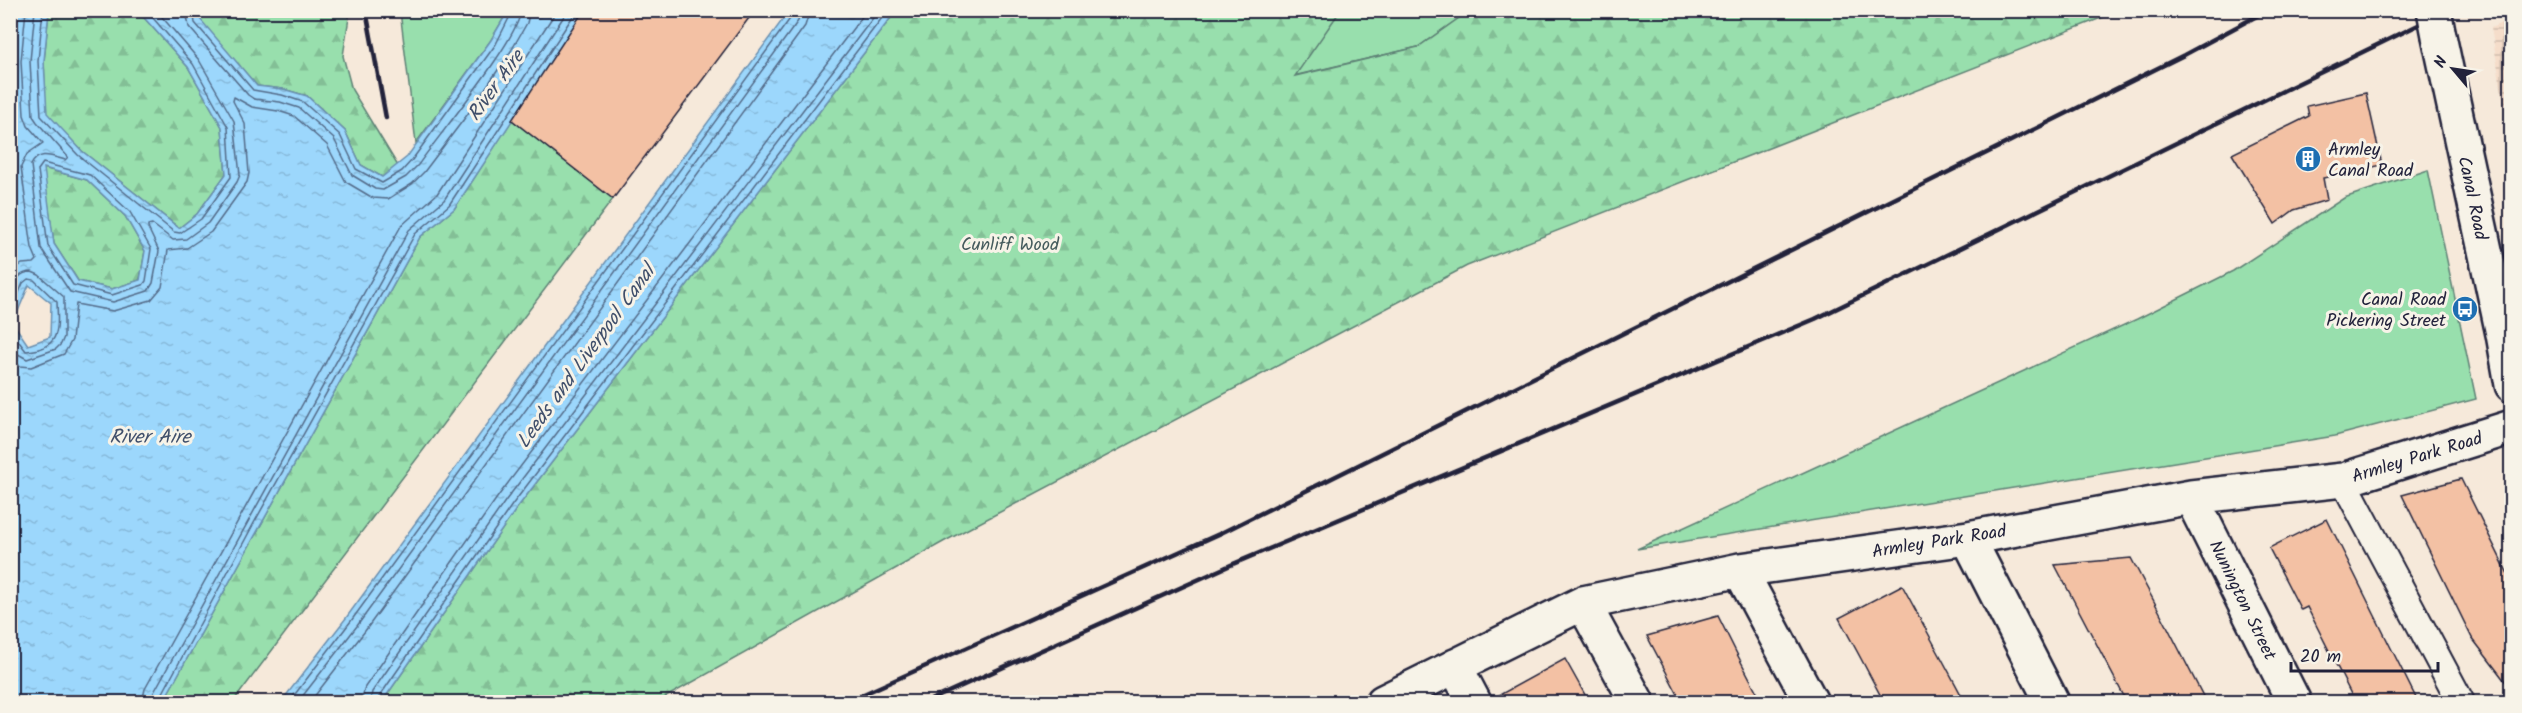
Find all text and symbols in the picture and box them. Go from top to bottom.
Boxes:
north arrow [2423,39,2483,99]
water label: River Aire [460,42,535,128]
text: N [2428,52,2455,73]
place label: Armley Canal Road [2328,136,2414,186]
building icon: Armley Canal Road [2293,144,2323,174]
street label: Canal Road [2449,154,2495,244]
park label: Cunliff Wood [961,231,1060,260]
water label: Leeds and Liverpool Canal [509,255,667,456]
place label: Canal Road Pickering Street [2326,286,2447,336]
bus stop icon: Canal Road Pickering Street [2450,294,2480,324]
water label: River Aire [109,422,193,454]
street label: Armley Park Road [2348,424,2487,492]
street label: Armley Park Road [1870,517,2009,567]
street label: Nunington Street [2200,536,2284,667]
scale bar [2291,635,2438,673]
text: 20 m [2300,643,2341,672]

